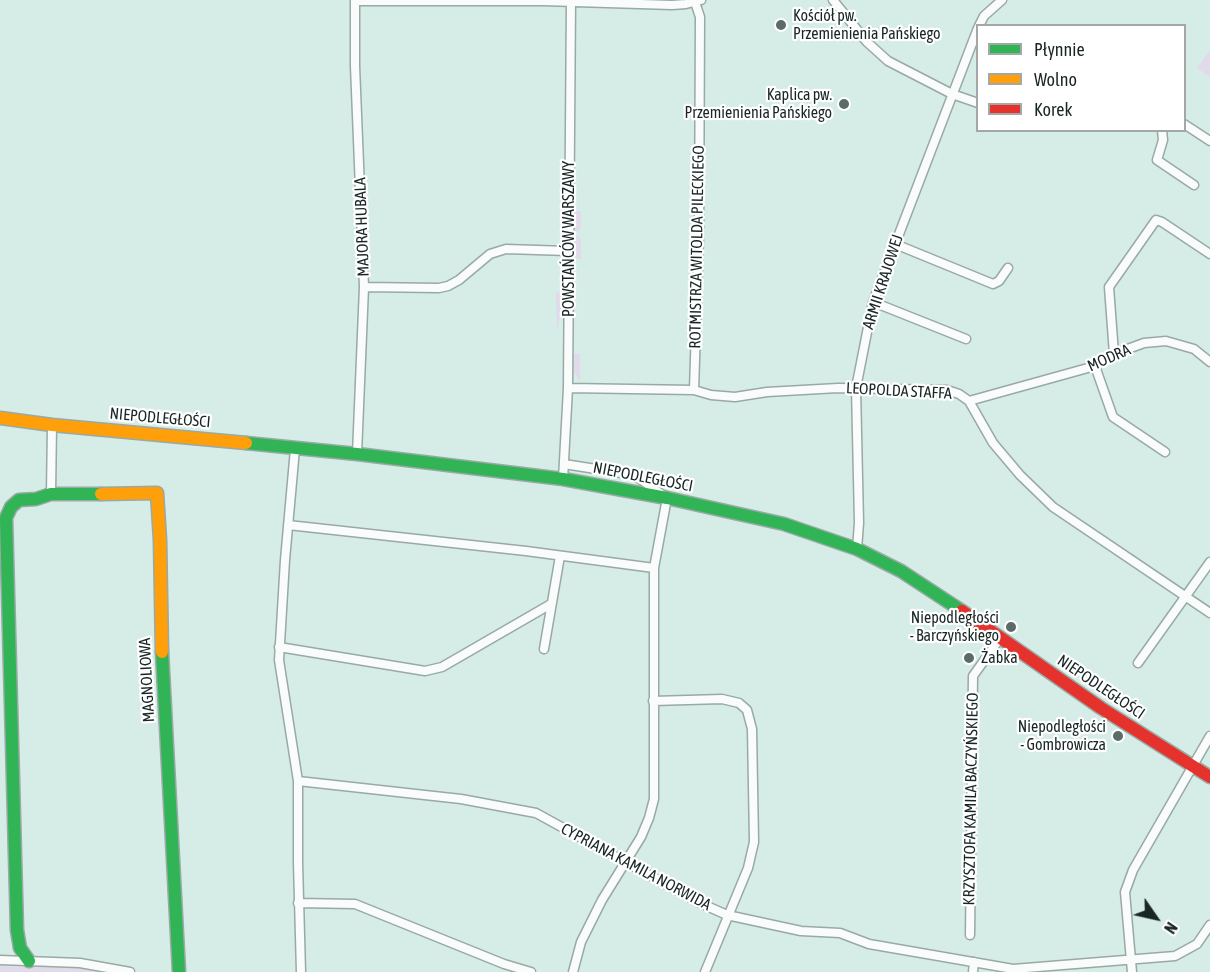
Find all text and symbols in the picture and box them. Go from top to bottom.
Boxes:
place label: Kościół pw. Przemienienia Pańskiego [793,6,941,44]
marker: Kościół pw. Przemienienia Pańskiego [774,18,788,32]
legend [976,24,1186,132]
text: Płynnie [1034,39,1085,60]
text: Wolno [1034,69,1077,90]
place label: Kaplica pw. Przemienienia Pańskiego [684,85,832,123]
marker: Kaplica pw. Przemienienia Pańskiego [837,97,851,111]
text: Korek [1034,99,1072,120]
street label: ROTMISTRZA WITOLDA PILECKIEGO [686,145,708,349]
street label: POWSTAŃCÓW WARSZAWY [559,161,579,317]
street label: MAJORA HUBALA [351,177,373,277]
street label: ARMII KRAJOWEJ [859,232,907,332]
street label: MODRA [1085,340,1133,376]
street label: LEOPOLDA STAFFA [846,379,952,403]
street label: NIEPODLEGŁOŚCI [109,404,211,432]
street label: NIEPODLEGŁOŚCI [592,458,694,496]
place label: Niepodległości - Barczyńskiego [910,608,999,646]
marker: Niepodległości - Barczyńskiego [1004,620,1018,634]
street label: MAGNOLIOWA [135,637,159,723]
place label: Żabka [981,648,1018,668]
marker: Żabka [962,651,976,665]
street label: NIEPODLEGŁOŚCI [1054,651,1148,723]
street label: KRZYSZTOFA KAMILA BACZYŃSKIEGO [960,693,982,905]
place label: Niepodległości - Gombrowicza [1018,717,1106,755]
marker: Niepodległości - Gombrowicza [1111,729,1125,743]
street label: CYPRIANA KAMILA NORWIDA [558,819,714,915]
north arrow [1126,888,1186,948]
text: N [1161,919,1181,937]

